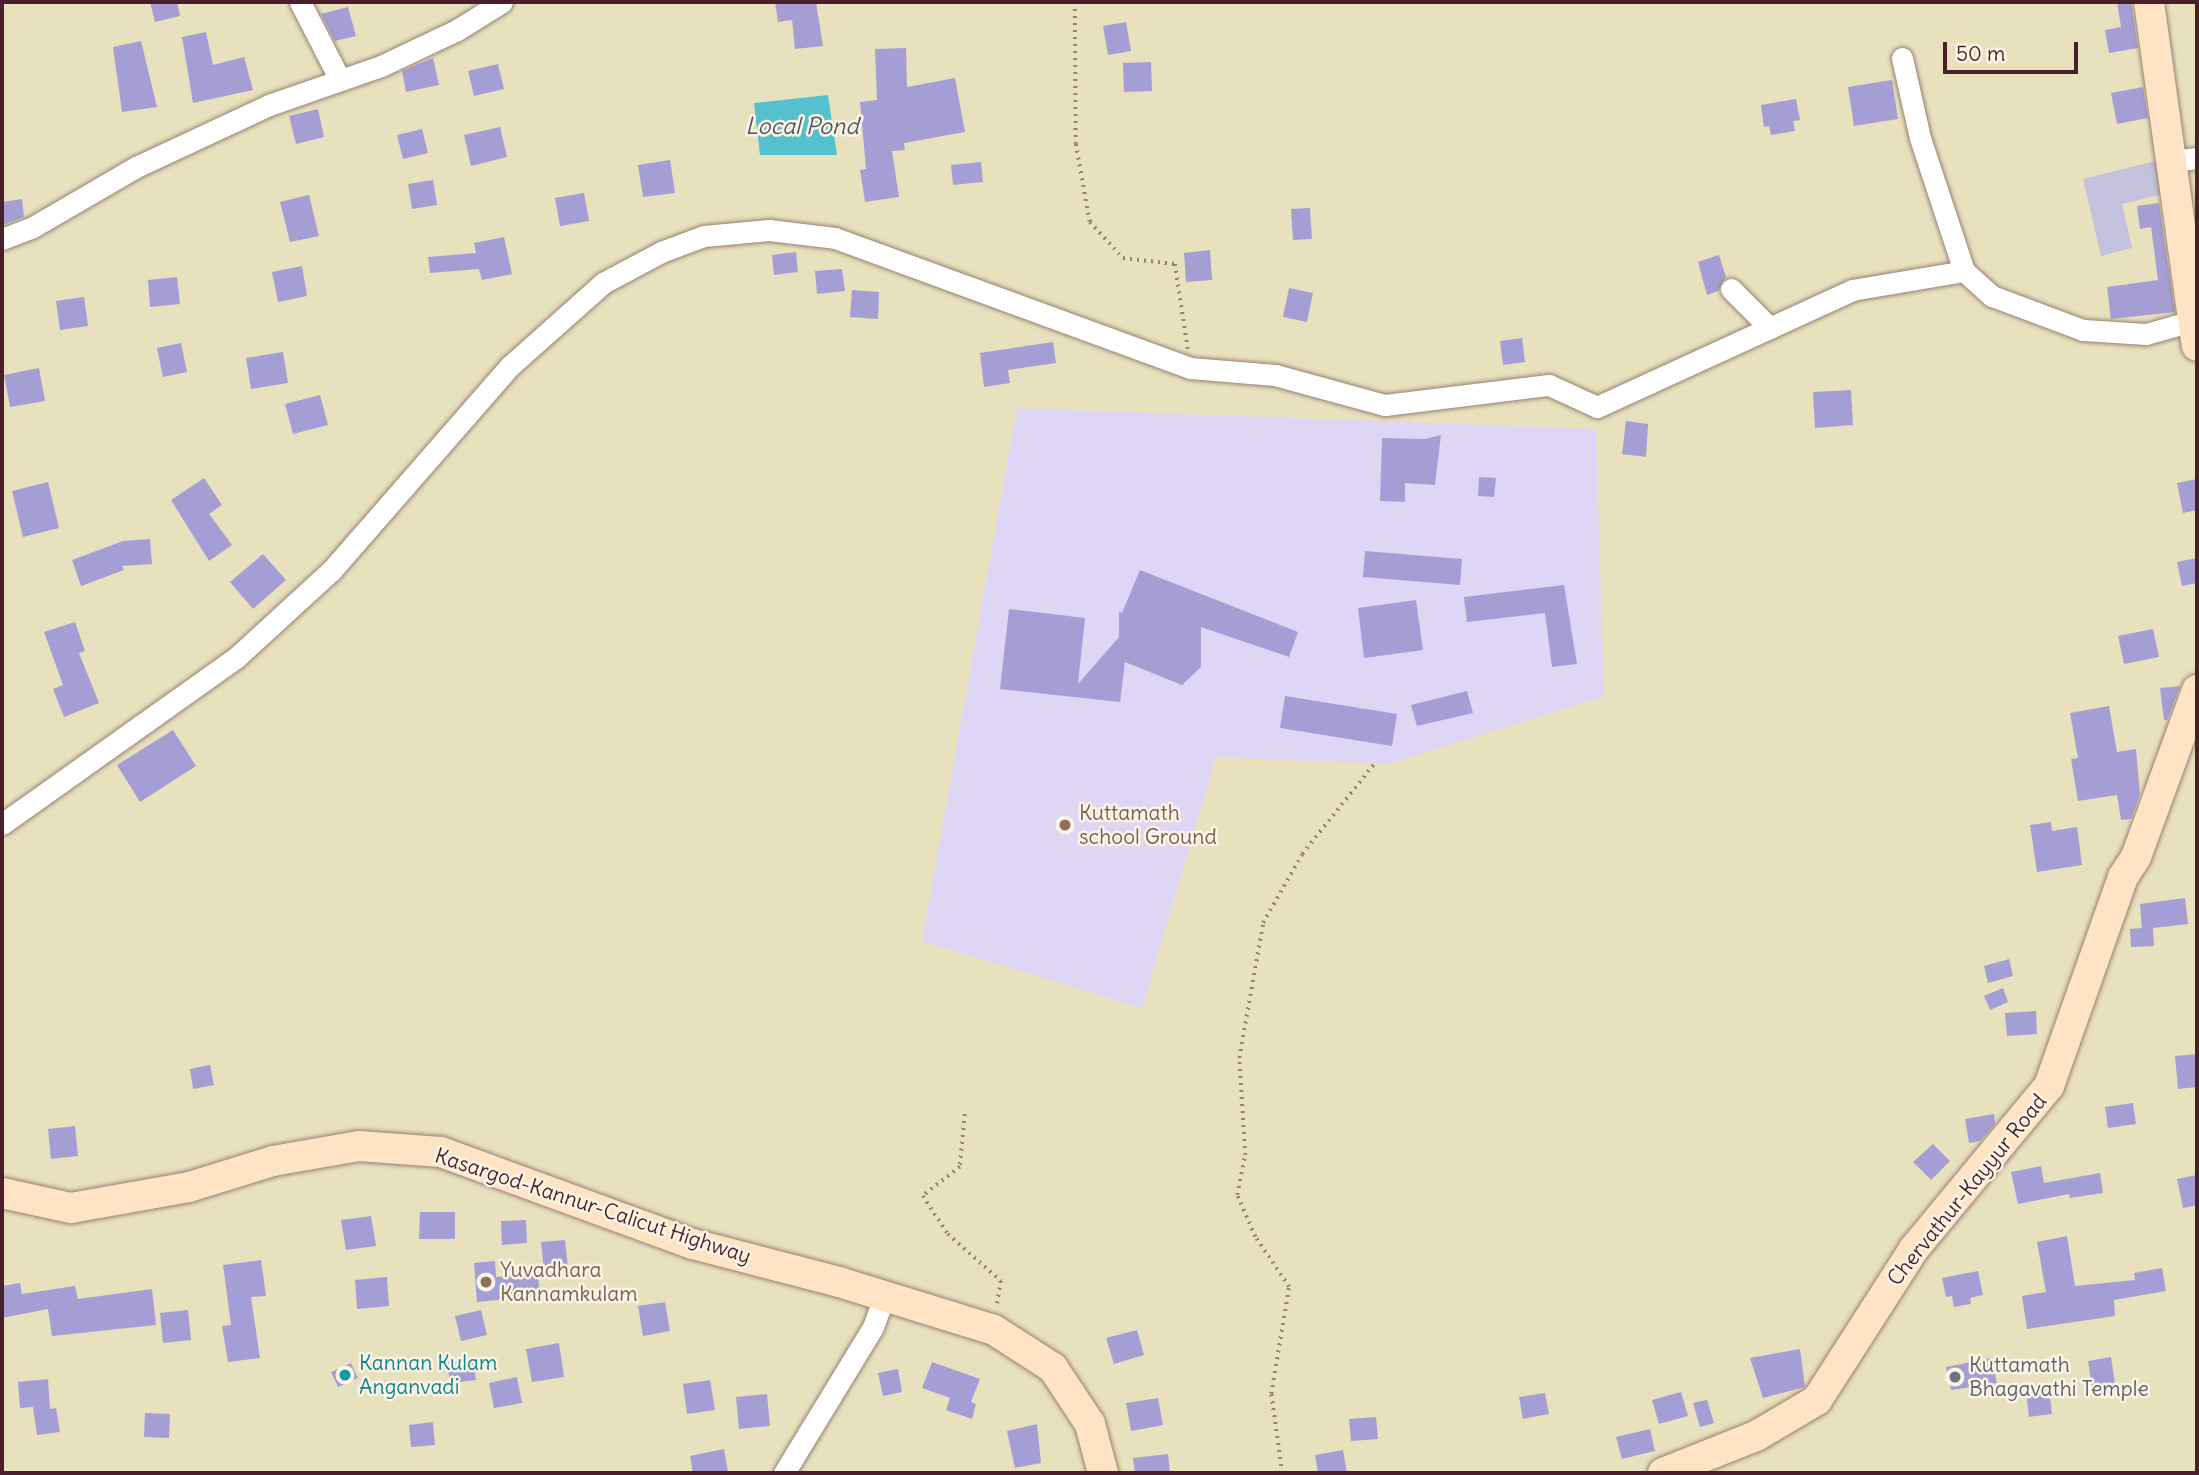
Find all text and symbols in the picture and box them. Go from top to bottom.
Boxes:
scale bar [1947,28,2082,72]
text: 50 m [1956,40,2005,67]
water label: Local Pond [745,112,859,140]
place label: Kuttamath school Ground [1079,800,1217,850]
marker: Kuttamath school Ground [1057,817,1073,833]
street label: Chervathur-Kayyur Road [1882,1089,2052,1291]
street label: Kasargod-Kannur-Calicut Highway [432,1143,754,1269]
place label: Yuvadhara Kannamkulam [500,1257,638,1307]
marker: Yuvadhara Kannamkulam [478,1274,494,1290]
place label: Kannan Kulam Anganvadi [359,1350,497,1400]
place label: Kuttamath Bhagavathi Temple [1969,1352,2149,1402]
marker: Kannan Kulam Anganvadi [337,1367,353,1383]
marker: Kuttamath Bhagavathi Temple [1947,1369,1963,1385]

